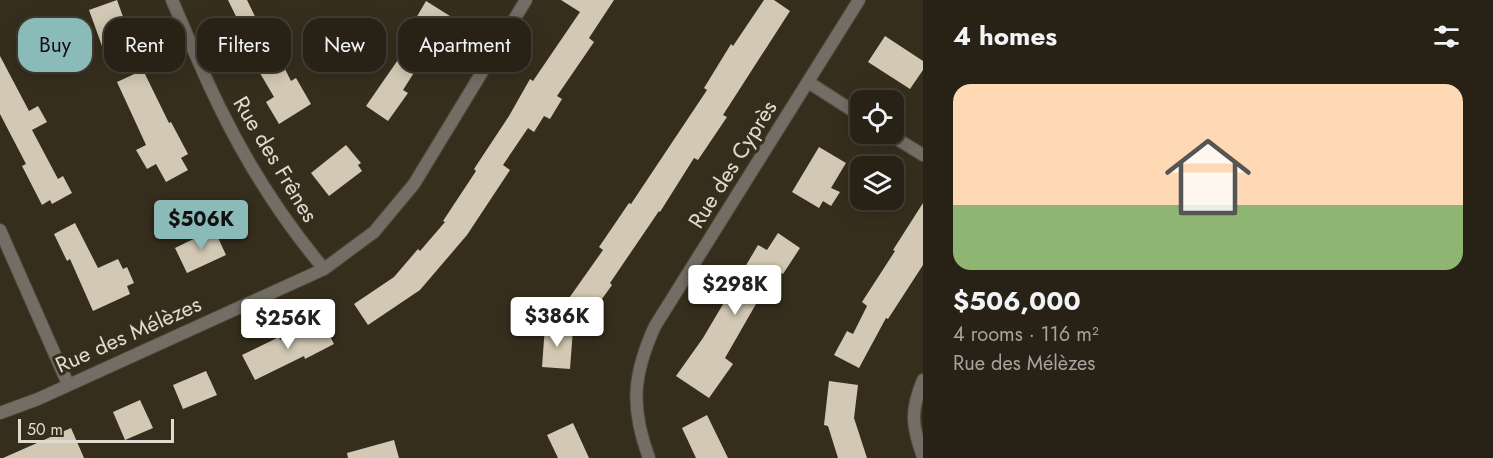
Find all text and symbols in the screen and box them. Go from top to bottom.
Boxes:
text: 4 homes [953,17,1057,55]
chip: Buy [18,18,92,72]
chip: Rent [104,18,185,72]
chip: Filters [197,18,291,72]
chip: New [303,18,386,72]
chip: Apartment [398,18,531,72]
icon: filters [1430,20,1463,53]
street label: Rue des Frênes [226,90,326,228]
map controls [850,90,904,210]
button: locate [850,90,904,144]
street label: Rue des Cyprès [680,94,784,234]
icon: home [1154,123,1262,231]
button: layers [850,156,904,210]
pin: $506K [159,200,243,251]
text: $506K [168,205,234,234]
pin: $298K [693,265,777,316]
text: $298K [702,270,768,299]
text: $506,000 [953,282,1081,320]
street label: Rue des Mélèzes [50,287,206,380]
pin: $386K [515,297,599,348]
pin: $256K [246,299,330,350]
text: $386K [525,302,589,331]
text: $256K [255,304,321,333]
text: 4 rooms · 116 m² [953,320,1099,349]
text: Rue des Mélèzes [953,349,1095,378]
scale bar [18,416,174,444]
text: 50 m [27,418,63,441]

